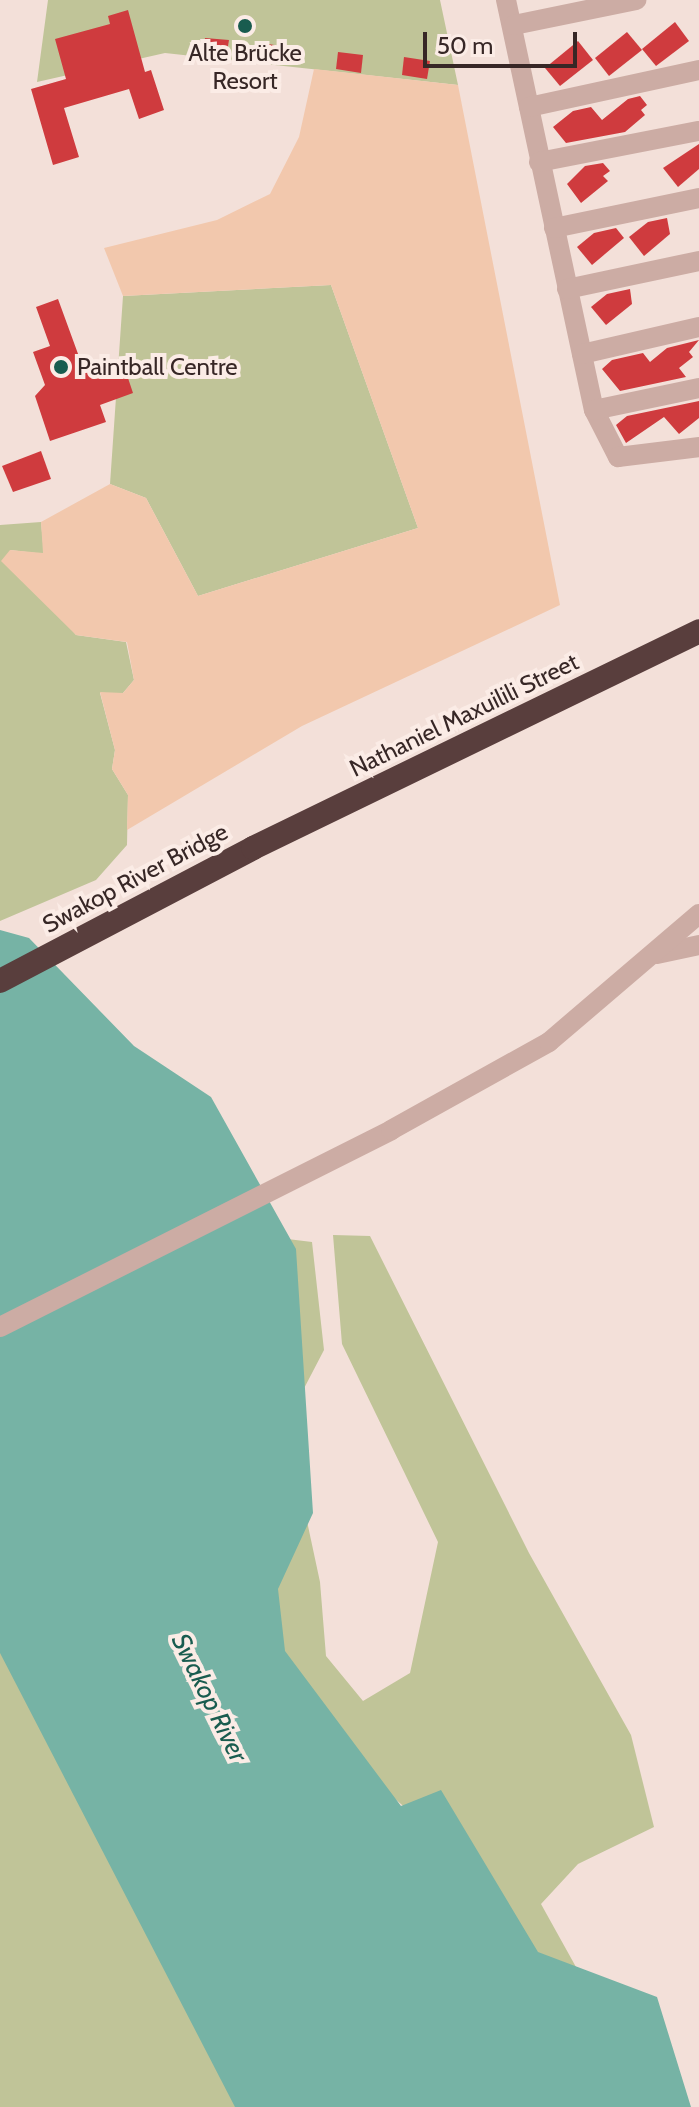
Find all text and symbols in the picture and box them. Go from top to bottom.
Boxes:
scale bar [427,16,581,66]
marker: Alte Brücke Resort [236,17,254,35]
text: 50 m [437,31,493,60]
place label: Alte Brücke Resort [188,39,302,95]
place label: Paintball Centre [77,353,237,381]
marker: Paintball Centre [52,358,70,376]
street label: Nathaniel Maxuilili Street [345,647,583,783]
street label: Swakop River Bridge [38,817,232,939]
water label: Swakop River [165,1629,253,1767]

